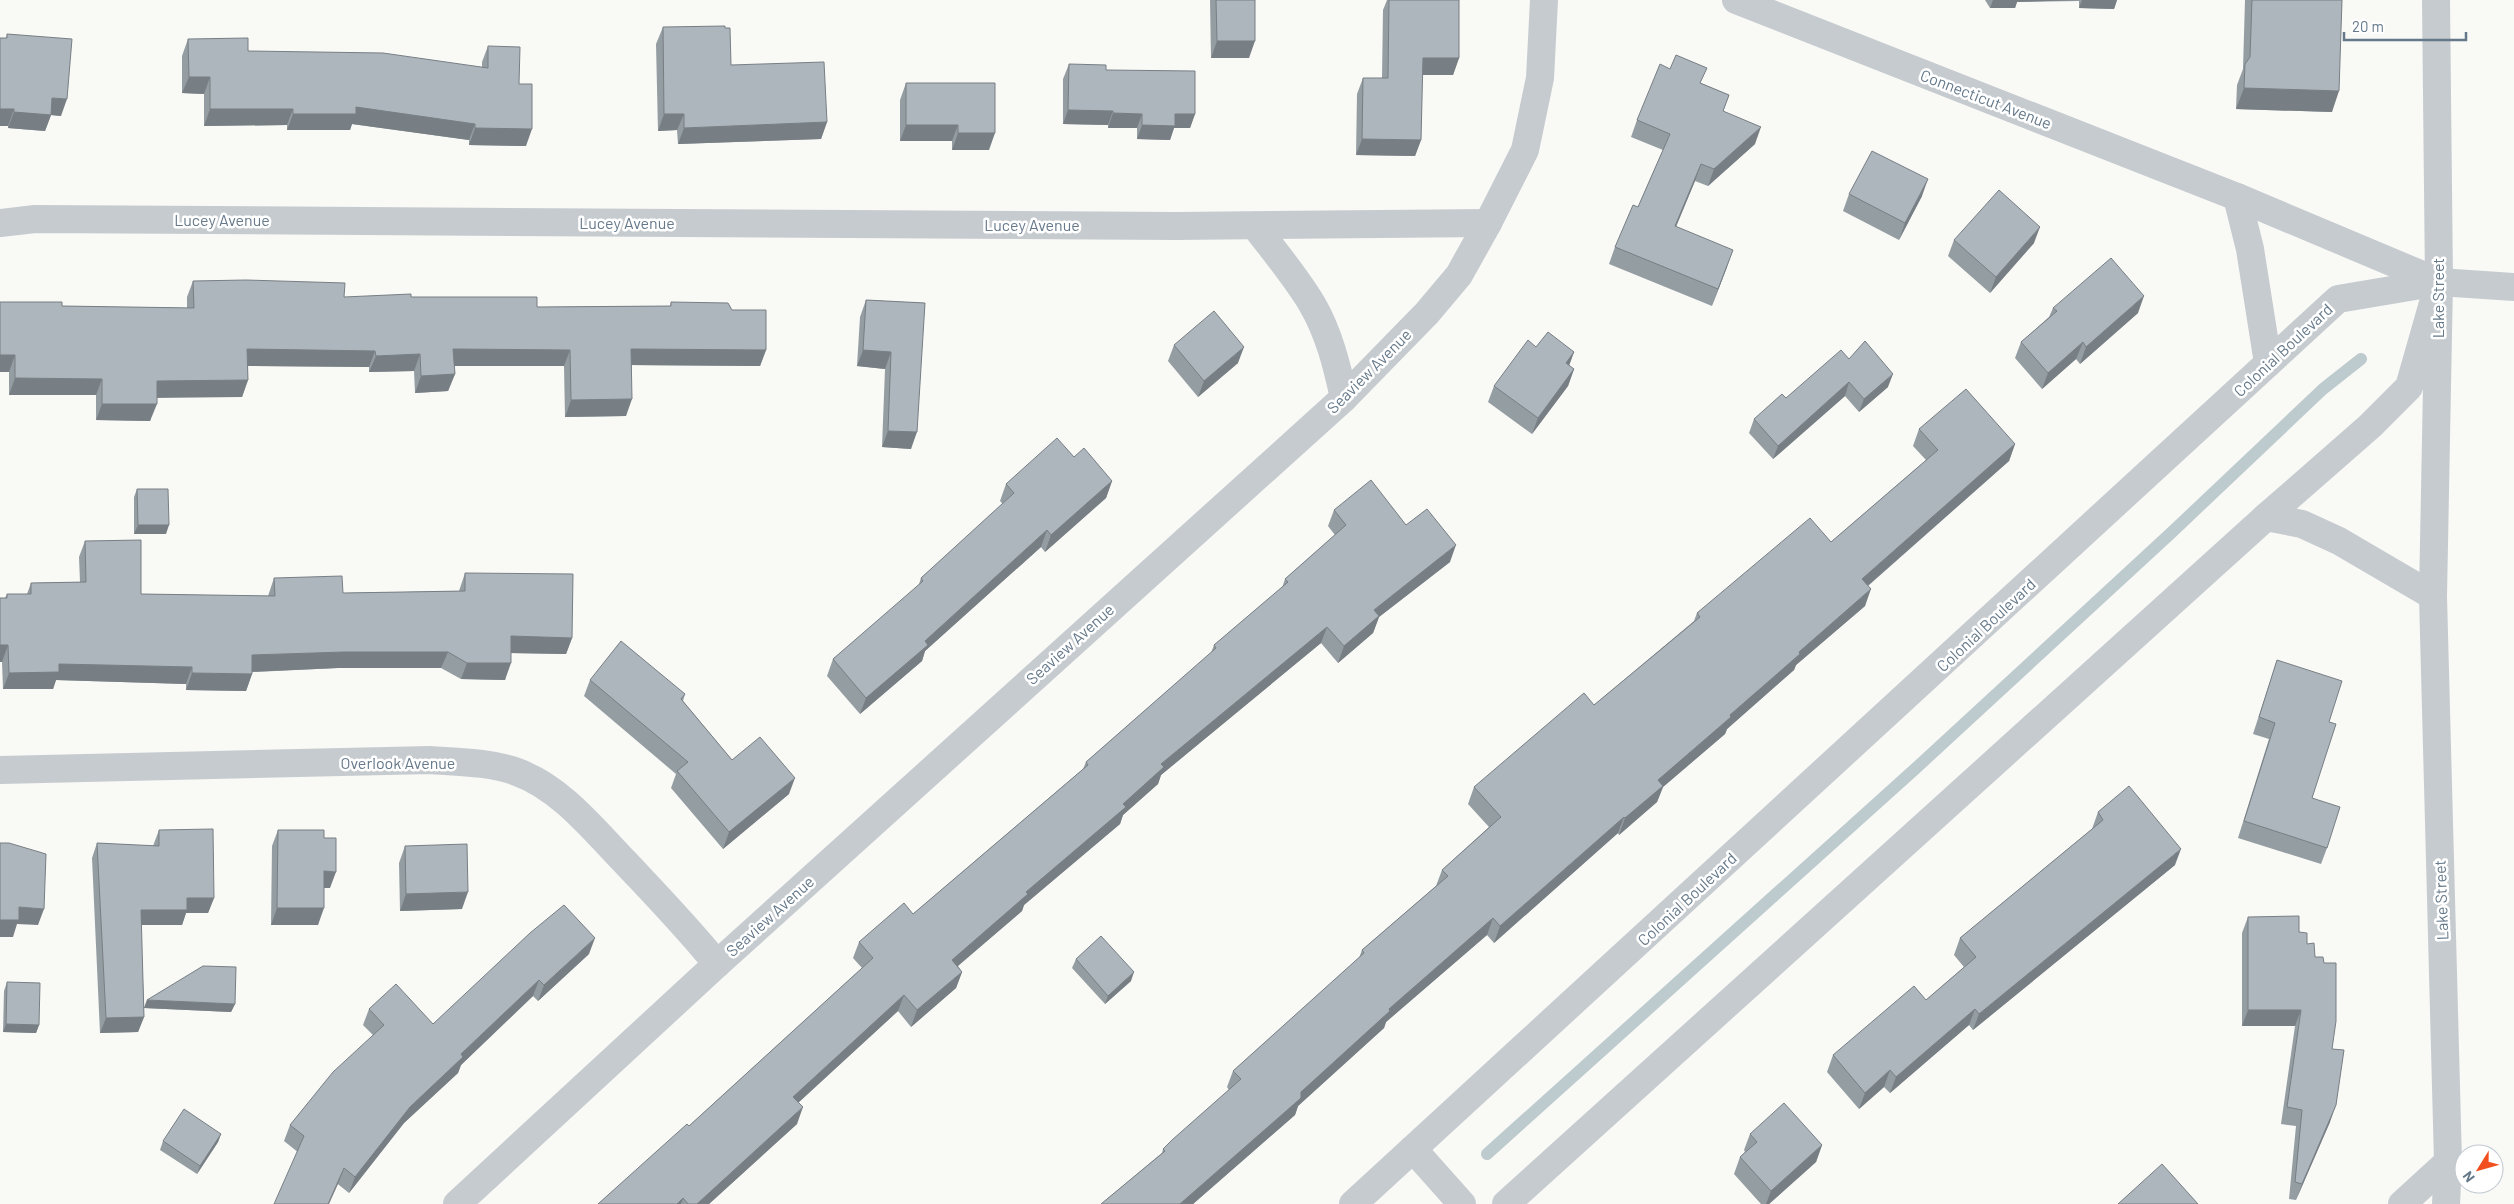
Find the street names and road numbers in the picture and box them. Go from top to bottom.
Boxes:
street label: Connecticut Avenue [1918,65,2055,132]
street label: Lucey Avenue [174,210,270,229]
street label: Lucey Avenue [579,213,675,232]
street label: Lucey Avenue [984,215,1080,234]
street label: Lake Street [2428,258,2447,338]
street label: Colonial Boulevard [2229,299,2336,400]
street label: Seaview Avenue [1323,325,1415,417]
street label: Colonial Boulevard [1932,574,2039,675]
street label: Seaview Avenue [1022,599,1117,688]
street label: Overlook Avenue [341,753,455,772]
street label: Colonial Boulevard [1633,848,1740,949]
street label: Lake Street [2430,860,2451,941]
street label: Seaview Avenue [722,871,817,960]

